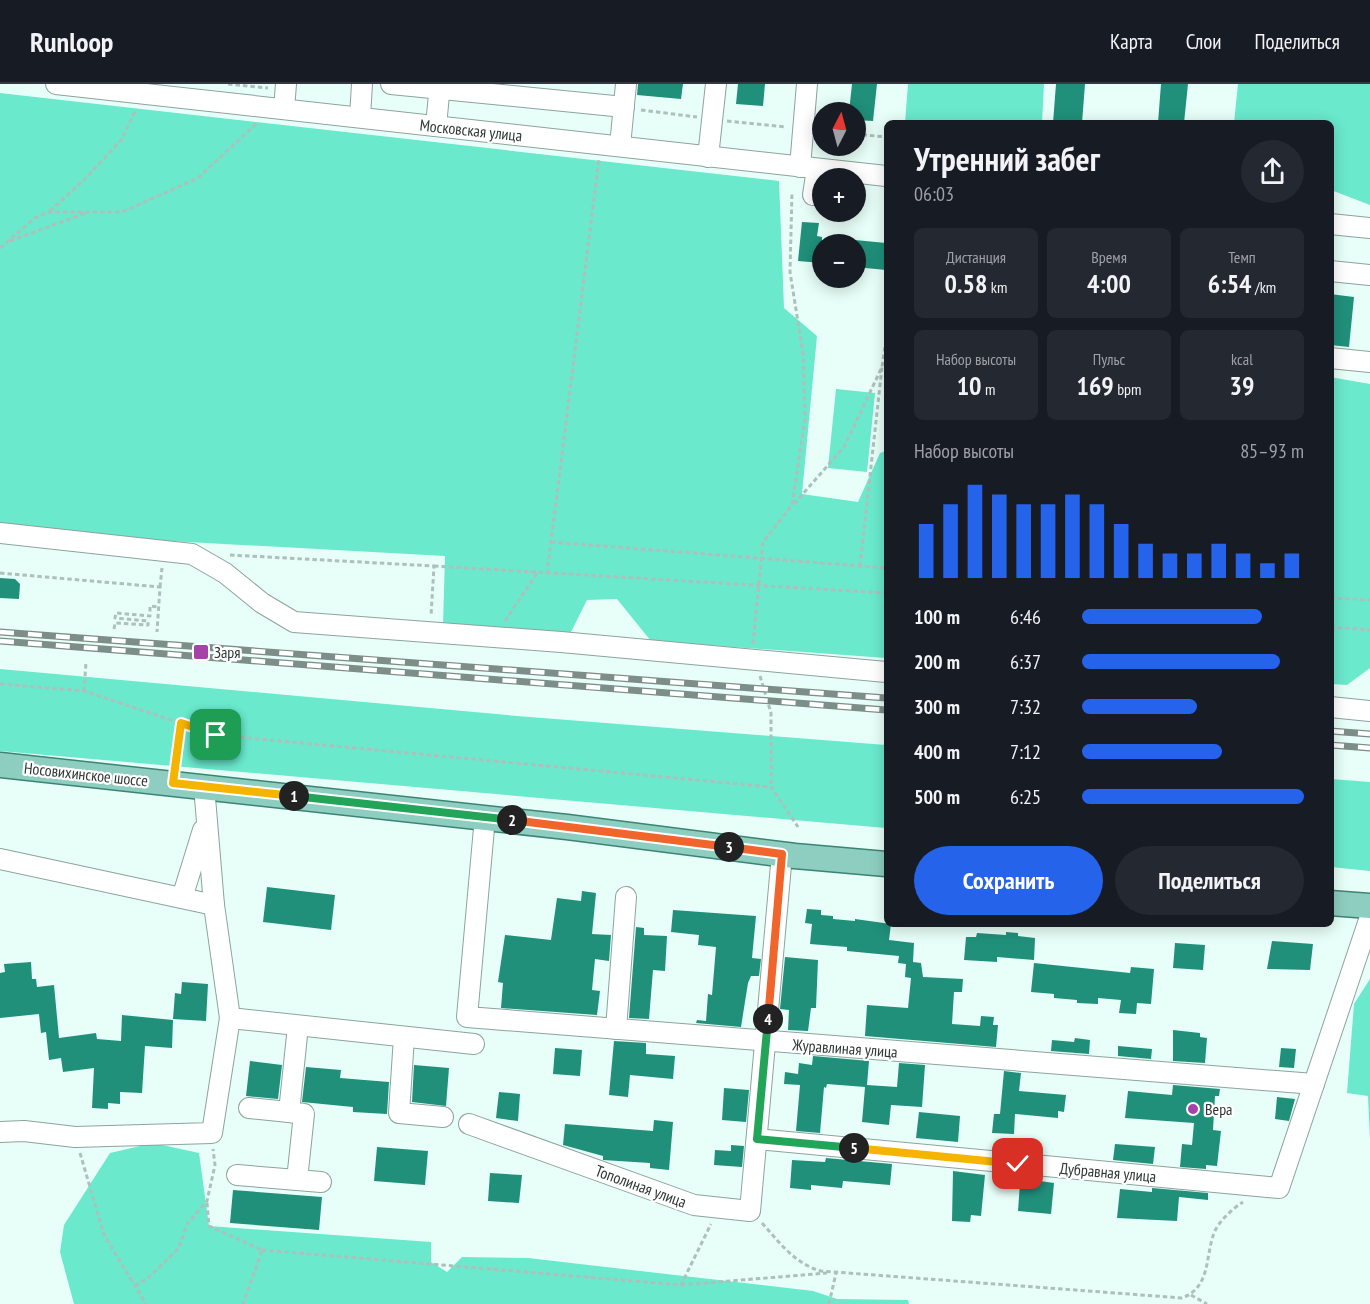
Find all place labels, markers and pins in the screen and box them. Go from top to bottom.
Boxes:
place label: Заря [214,642,241,662]
marker: Заря [192,643,210,661]
pin [190,709,241,760]
pin: 1 [279,781,309,811]
pin: 2 [497,805,527,835]
pin: 3 [714,832,744,862]
pin: 4 [753,1004,783,1034]
place label: Вера [1205,1099,1233,1119]
marker: Вера [1186,1102,1200,1116]
pin: 5 [839,1133,869,1163]
pin [992,1138,1043,1189]

